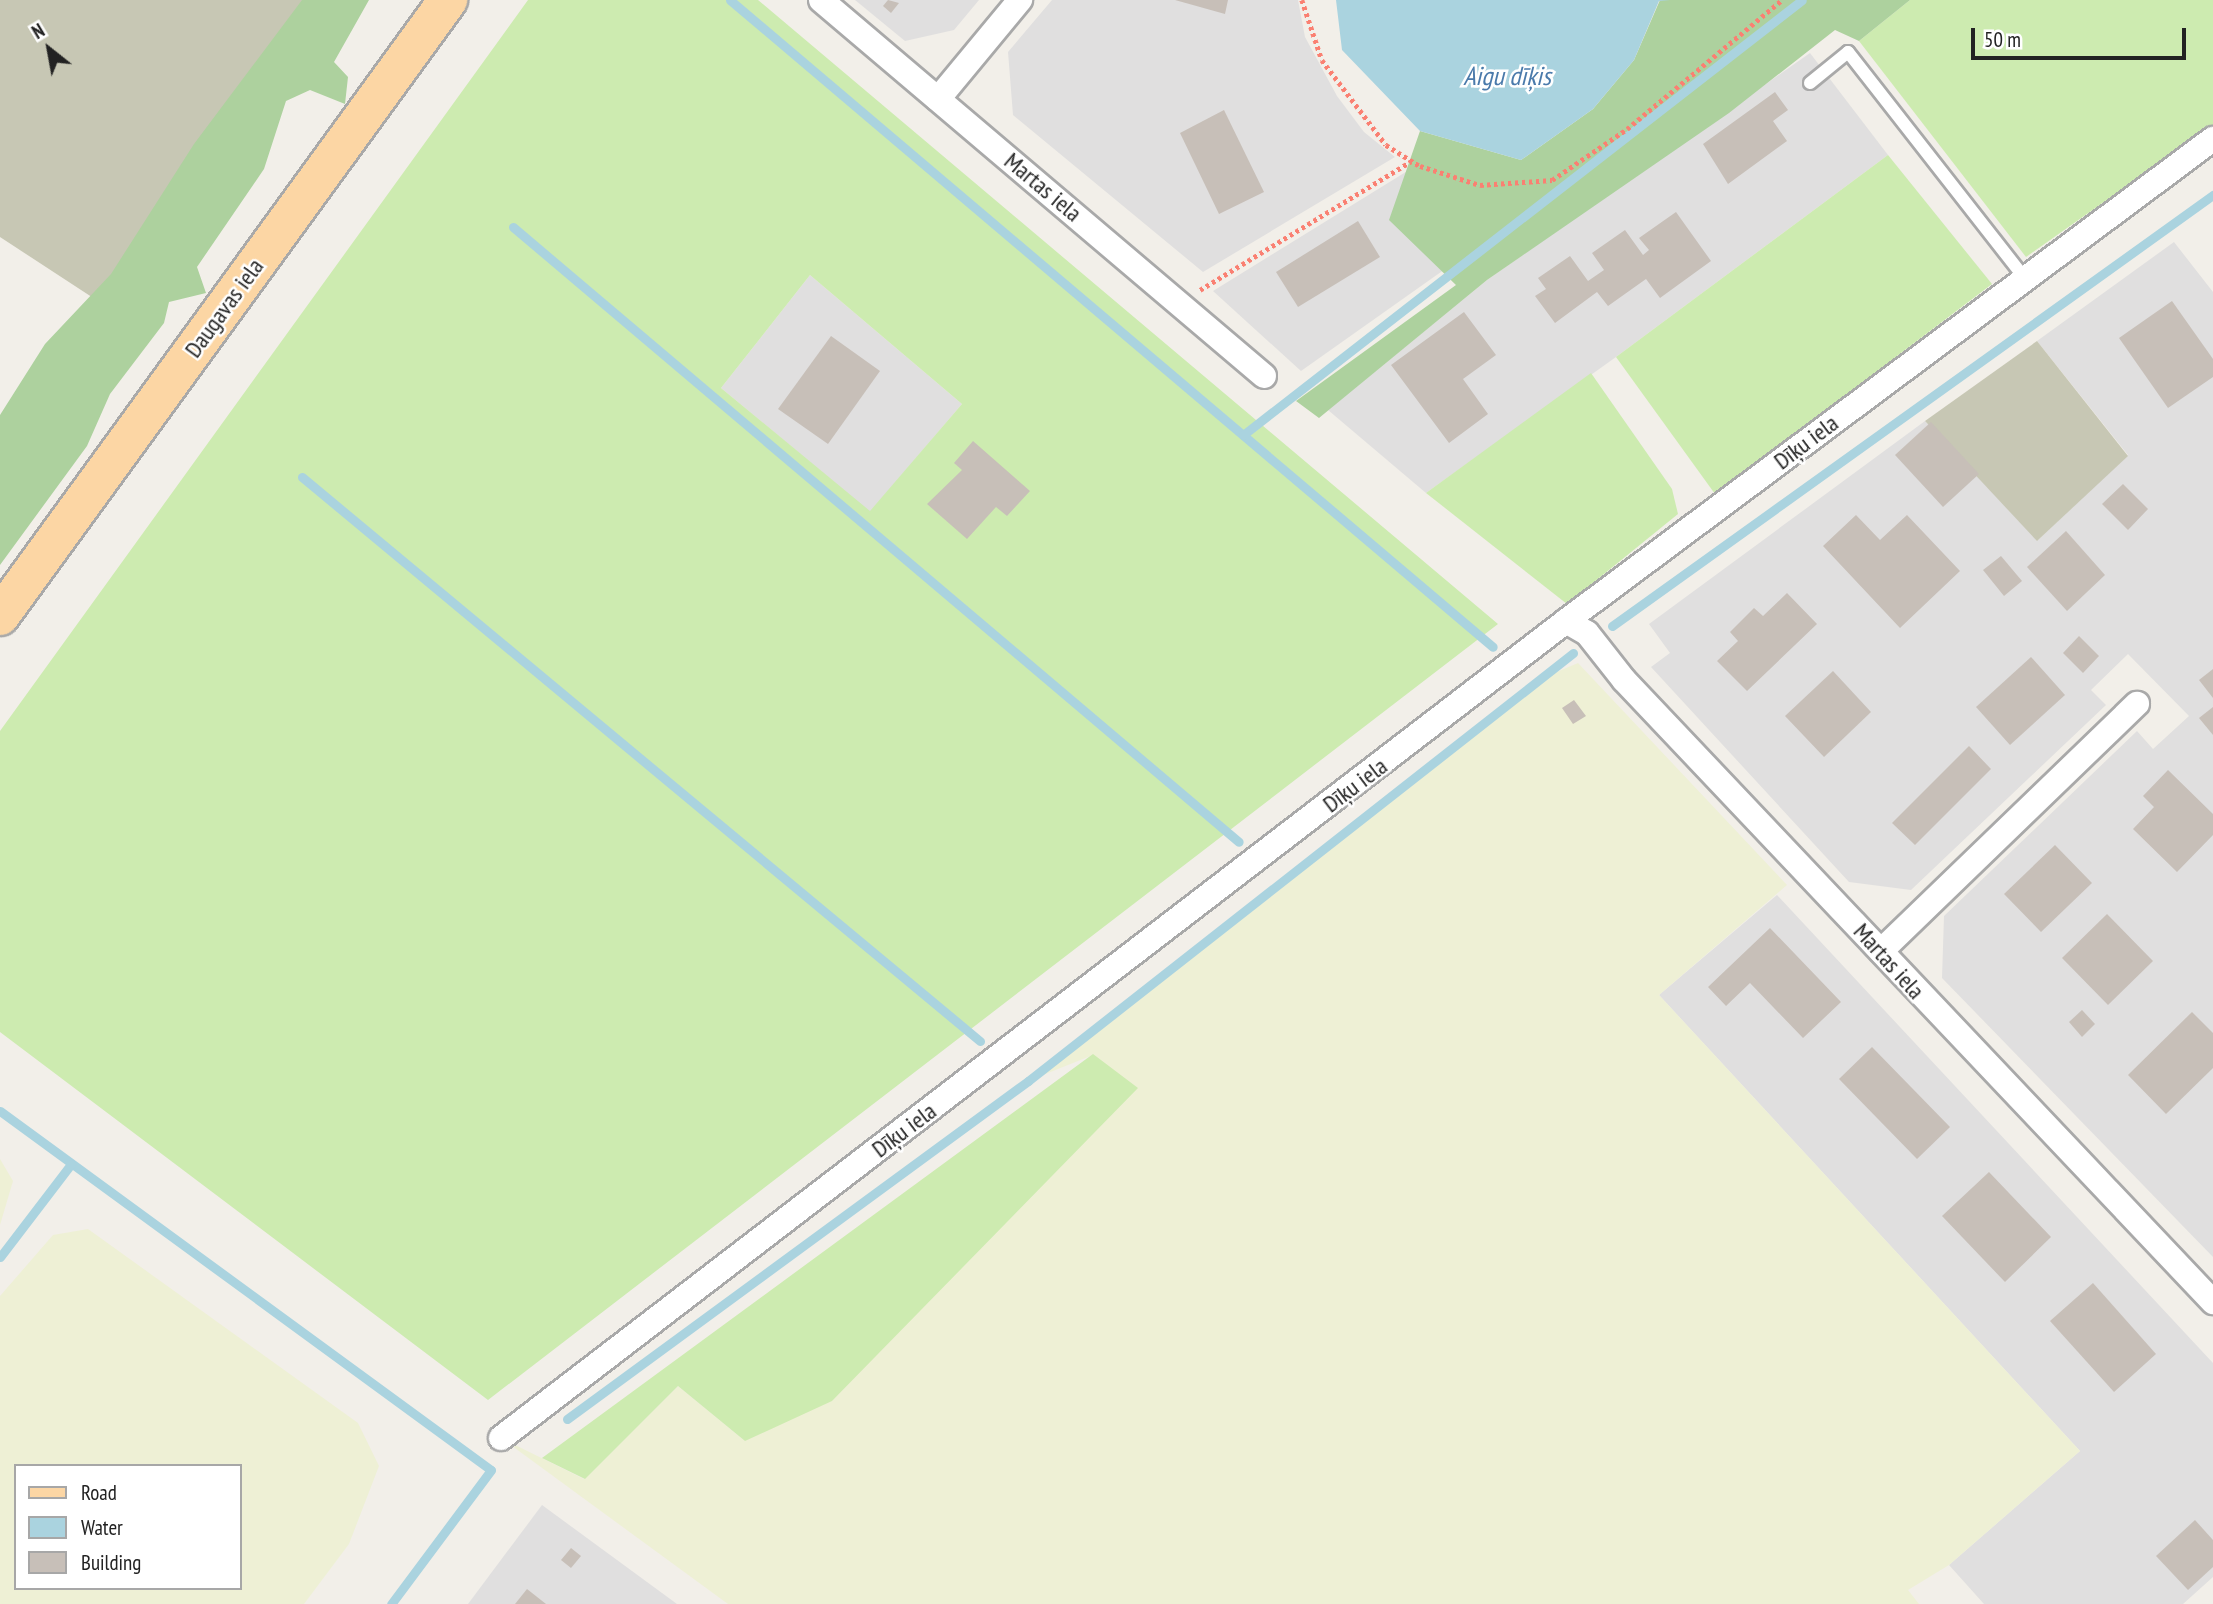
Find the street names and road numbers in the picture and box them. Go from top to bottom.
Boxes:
street label: Martas iela [999,146,1087,228]
street label: Daugavas iela [179,253,269,363]
street label: Dīķu iela [1768,409,1844,475]
street label: Dīķu iela [1317,752,1393,818]
street label: Martas iela [1848,917,1930,1005]
street label: Dīķu iela [866,1097,942,1163]

